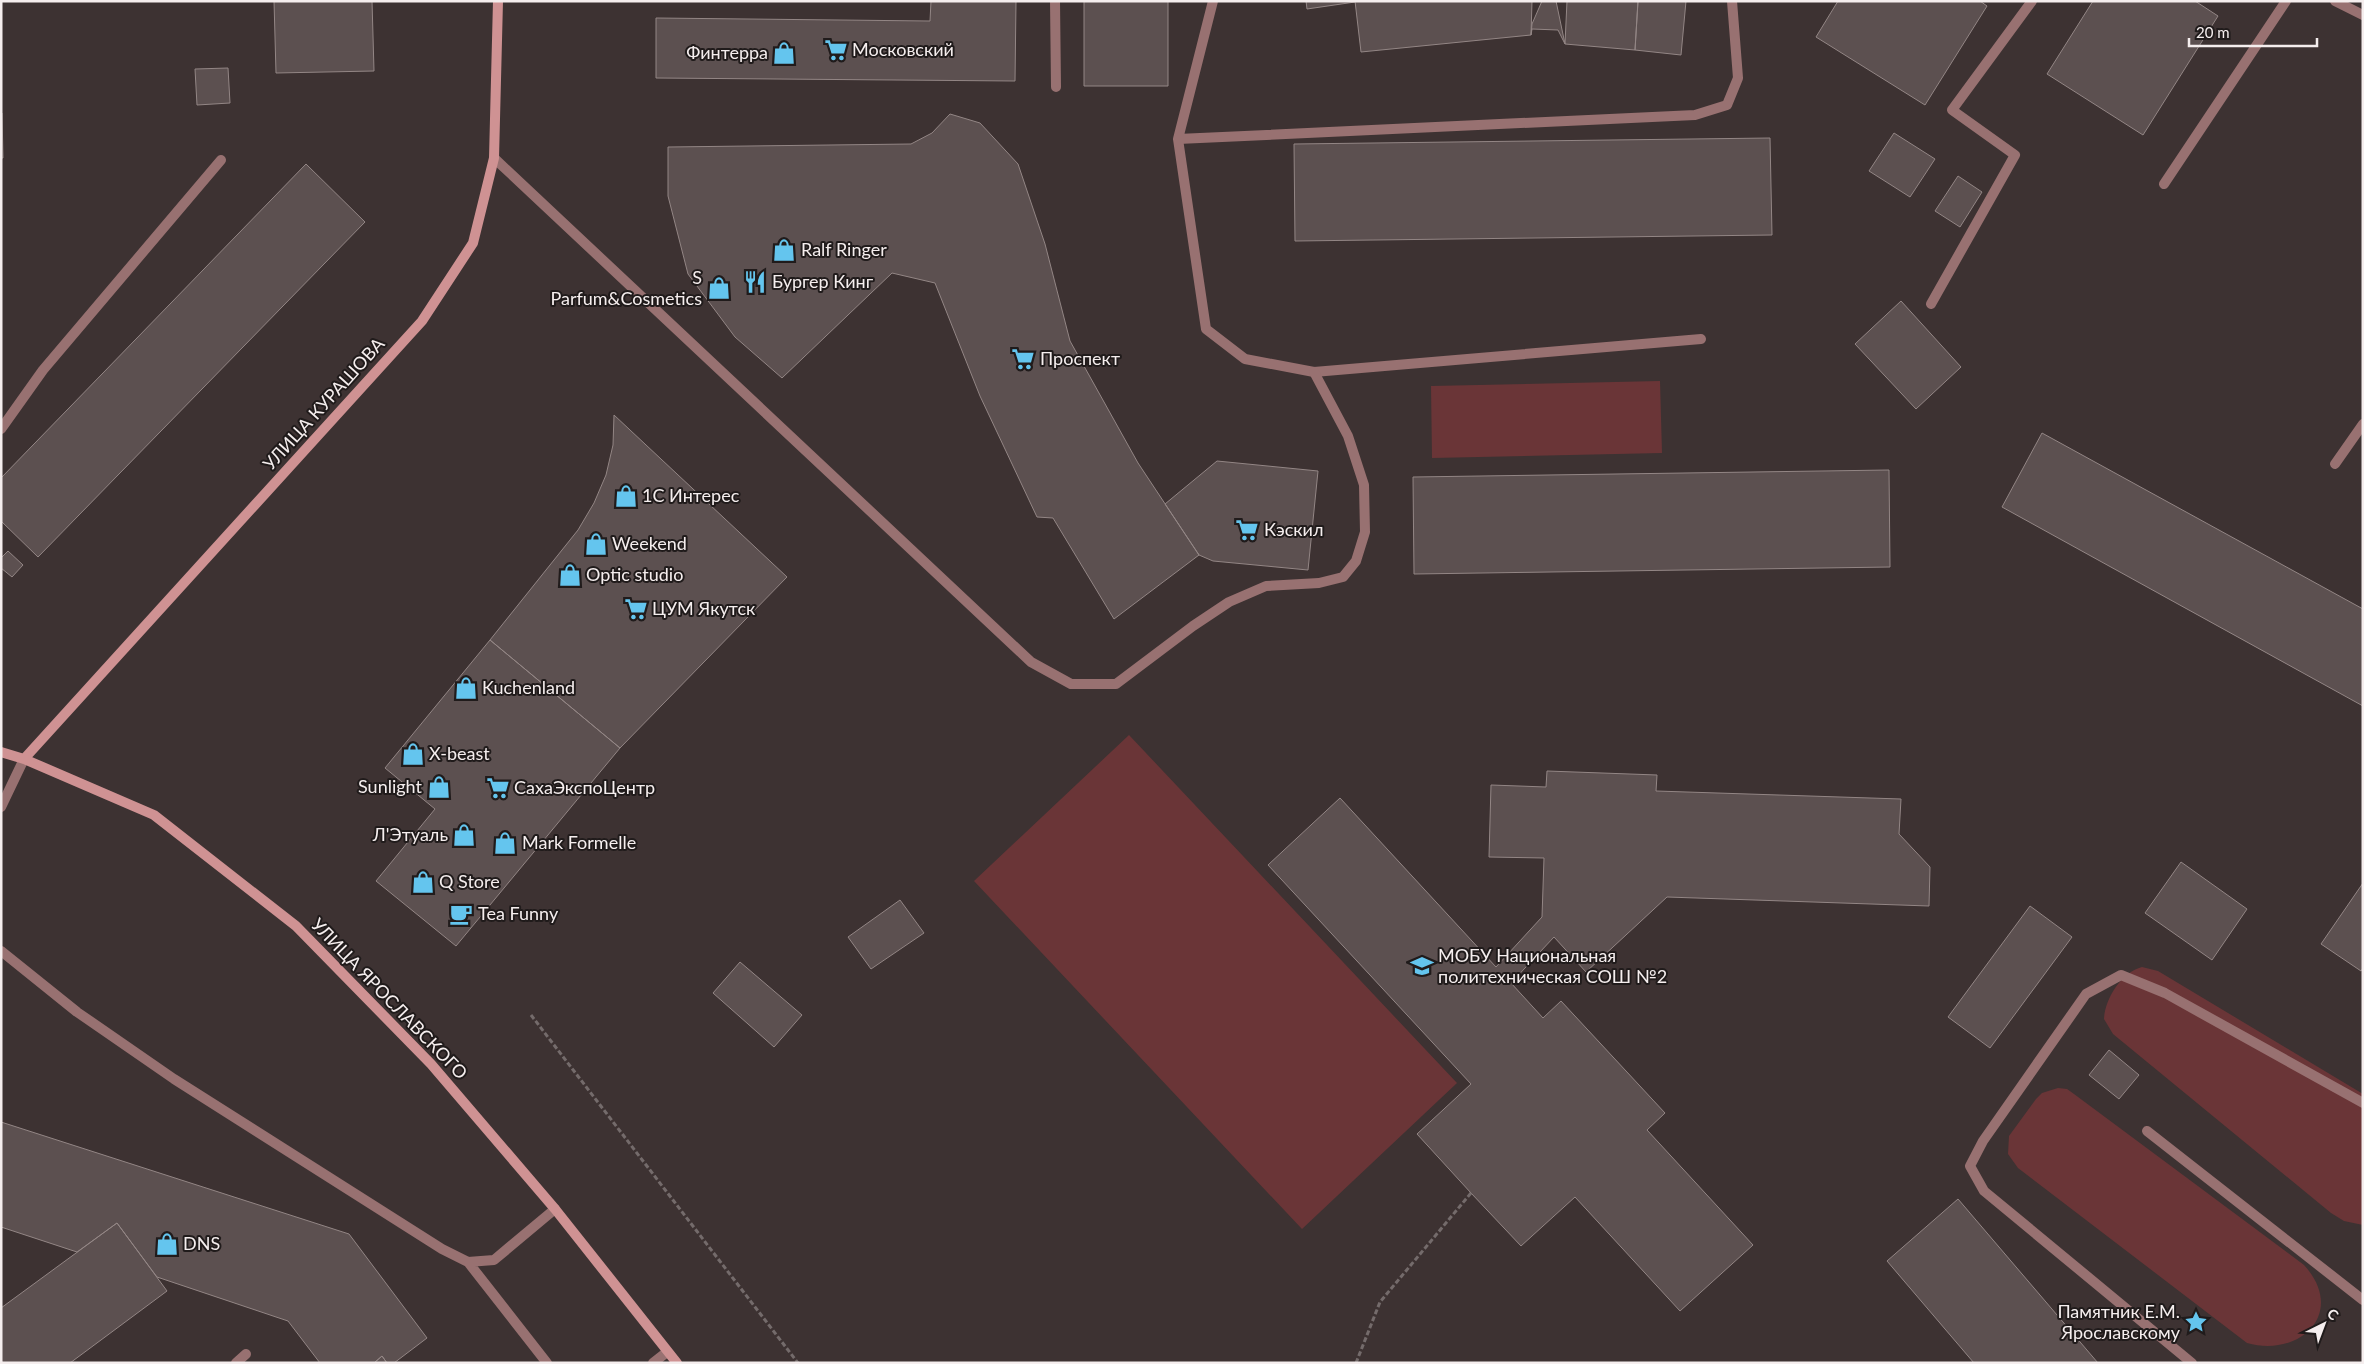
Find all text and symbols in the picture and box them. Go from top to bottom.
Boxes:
scale bar [2189,15,2316,47]
text: 20 m [2196,23,2230,41]
supermarket icon: Московский [823,37,849,63]
place label: Московский [852,38,954,60]
shop icon: Финтерра [771,40,797,66]
place label: Финтерра [686,41,768,63]
shop icon: Ralf Ringer [771,237,797,263]
place label: Ralf Ringer [801,238,887,260]
place label: S Parfum&Cosmetics [550,266,702,309]
restaurant icon: Бургер Кинг [742,269,768,295]
place label: Бургер Кинг [772,270,874,292]
shop icon: S Parfum&Cosmetics [706,275,732,301]
street label: УЛИЦА КУРАШОВА [258,332,389,474]
supermarket icon: Проспект [1010,346,1036,372]
place label: Проспект [1040,347,1120,369]
shop icon: 1С Интерес [613,483,639,509]
place label: 1С Интерес [642,484,740,506]
supermarket icon: Кэскил [1234,517,1260,543]
place label: Кэскил [1264,518,1323,540]
shop icon: Weekend [583,531,609,557]
place label: Weekend [612,532,687,554]
shop icon: Optic studio [557,562,583,588]
place label: Optic studio [586,563,683,585]
supermarket icon: ЦУМ Якутск [623,596,649,622]
place label: ЦУМ Якутск [652,597,756,619]
shop icon: Kuchenland [453,675,479,701]
place label: Kuchenland [482,676,575,698]
shop icon: X-beast [400,741,426,767]
place label: X-beast [429,742,490,764]
shop icon: Sunlight [426,774,452,800]
place label: Sunlight [358,775,423,797]
supermarket icon: СахаЭкспоЦентр [485,775,511,801]
place label: СахаЭкспоЦентр [514,776,655,798]
shop icon: Л'Этуаль [451,822,477,848]
place label: Л'Этуаль [372,823,448,845]
shop icon: Mark Formelle [492,830,518,856]
place label: Mark Formelle [522,831,636,853]
shop icon: Q Store [410,869,436,895]
place label: Q Store [439,870,500,892]
cafe icon: Tea Funny [448,901,474,927]
place label: Tea Funny [478,902,559,924]
street label: УЛИЦА ЯРОСЛАВСКОГО [307,913,472,1083]
place label: МОБУ Национальная политехническая СОШ №2 [1438,944,1667,987]
school or university icon: МОБУ Национальная политехническая СОШ №2 [1409,953,1435,979]
shop icon: DNS [154,1231,180,1257]
place label: DNS [183,1232,220,1254]
north arrow [2299,1299,2349,1349]
place label: Памятник Е.М. Ярославскому [2057,1300,2181,1343]
text: С [2324,1305,2343,1324]
place icon: Памятник Е.М. Ярославскому [2183,1309,2209,1335]

